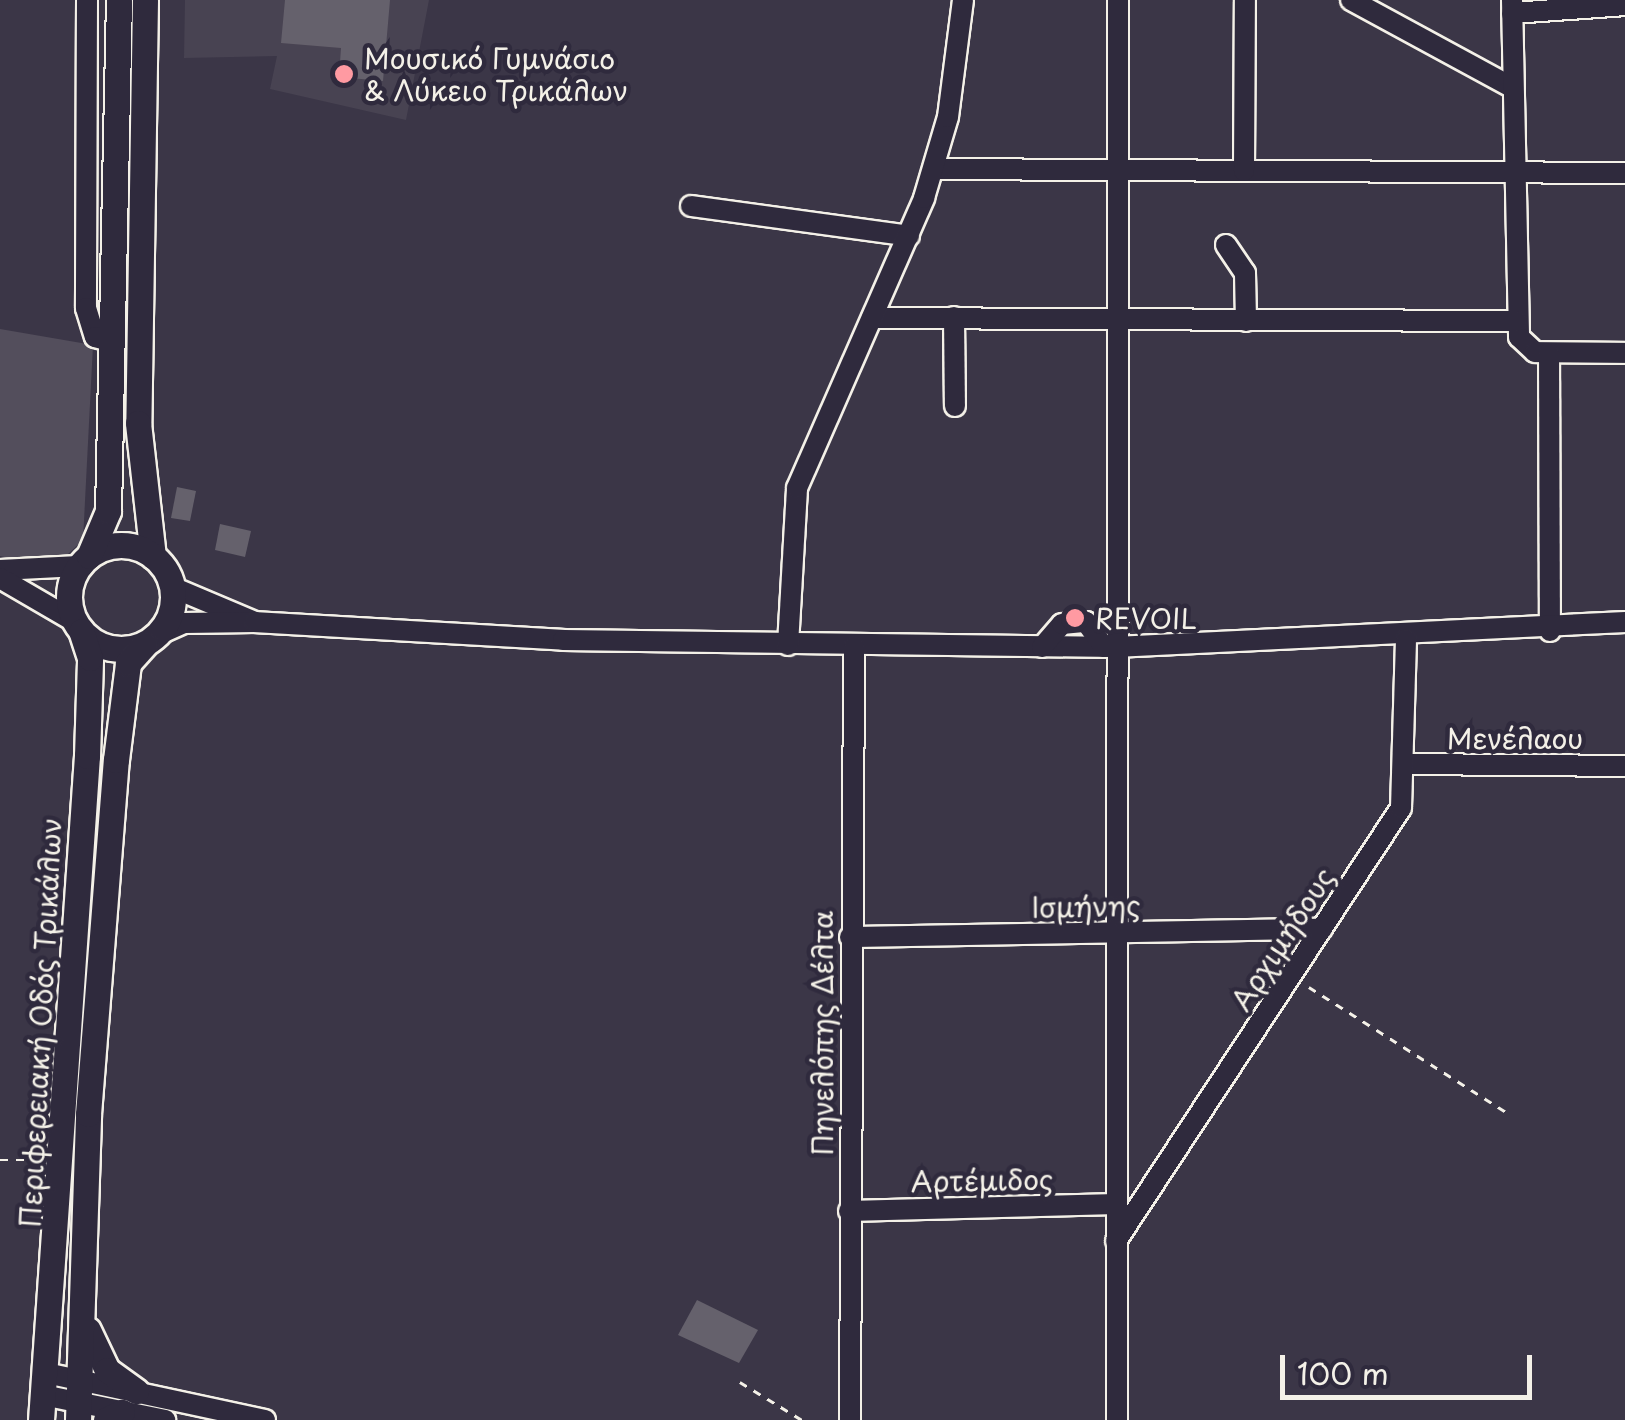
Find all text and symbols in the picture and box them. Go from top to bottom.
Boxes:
place label: Μουσικό Γυμνάσιο & Λύκειο Τρικάλων [364,41,632,107]
marker: Μουσικό Γυμνάσιο & Λύκειο Τρικάλων [333,63,355,85]
place label: REVOIL [1095,601,1197,635]
marker: REVOIL [1064,607,1086,629]
street label: Μενέλαου [1447,721,1583,755]
street label: Περιφερειακή Οδός Τρικάλων [12,816,68,1230]
street label: Αρχιμήδους [1223,861,1341,1017]
street label: Ισμήνης [1031,888,1141,924]
street label: Πηνελόπης Δέλτα [805,910,839,1156]
street label: Αρτέμιδος [911,1162,1053,1198]
scale bar [1285,1335,1538,1397]
text: 100 m [1297,1350,1389,1395]

